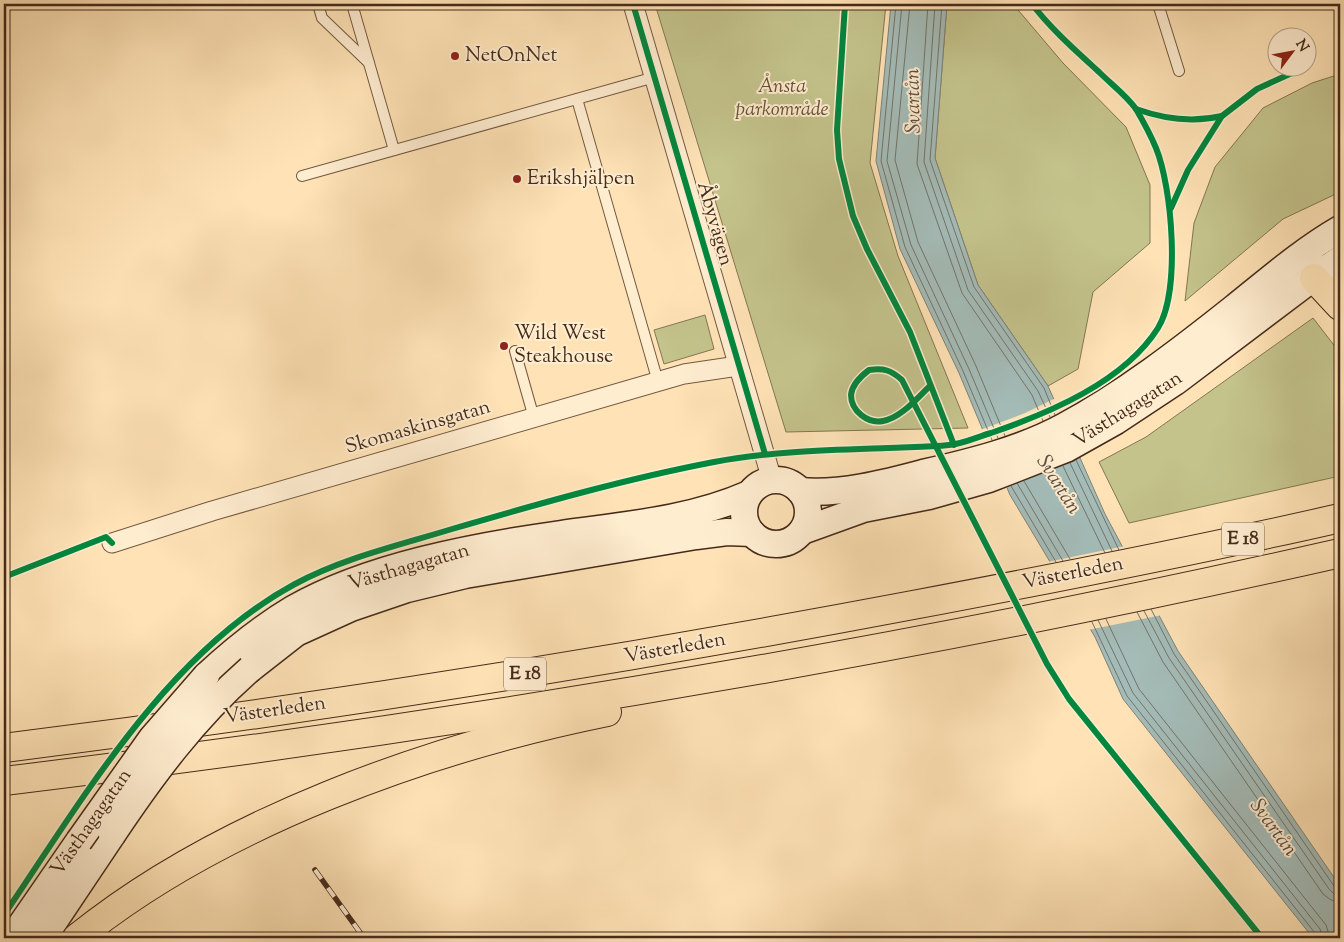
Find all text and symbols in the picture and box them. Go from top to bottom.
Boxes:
north arrow [1266,28,1316,78]
text: N [1290,36,1313,56]
place label: NetOnNet [465,42,558,71]
marker: NetOnNet [449,50,461,62]
water label: Svartån [898,68,930,134]
park label: Ånsta parkområde [735,73,829,125]
place label: Erikshjälpen [527,165,635,194]
marker: Erikshjälpen [511,173,523,185]
street label: Åbyvägen [688,178,741,270]
place label: Wild West Steakhouse [514,320,613,372]
marker: Wild West Steakhouse [498,340,510,352]
street label: Västhagagatan [1067,365,1189,455]
street label: Skomaskinsgatan [342,393,494,463]
water label: Svartån [1028,449,1088,521]
road number: E 18 [1222,522,1264,556]
street label: Västhagagatan [345,537,473,599]
street label: Västerleden [1020,550,1126,598]
street label: Västerleden [622,626,728,672]
road number: E 18 [504,658,546,691]
street label: Västerleden [222,689,328,732]
street label: Västhagagatan [44,763,140,882]
water label: Svartån [1242,793,1304,863]

